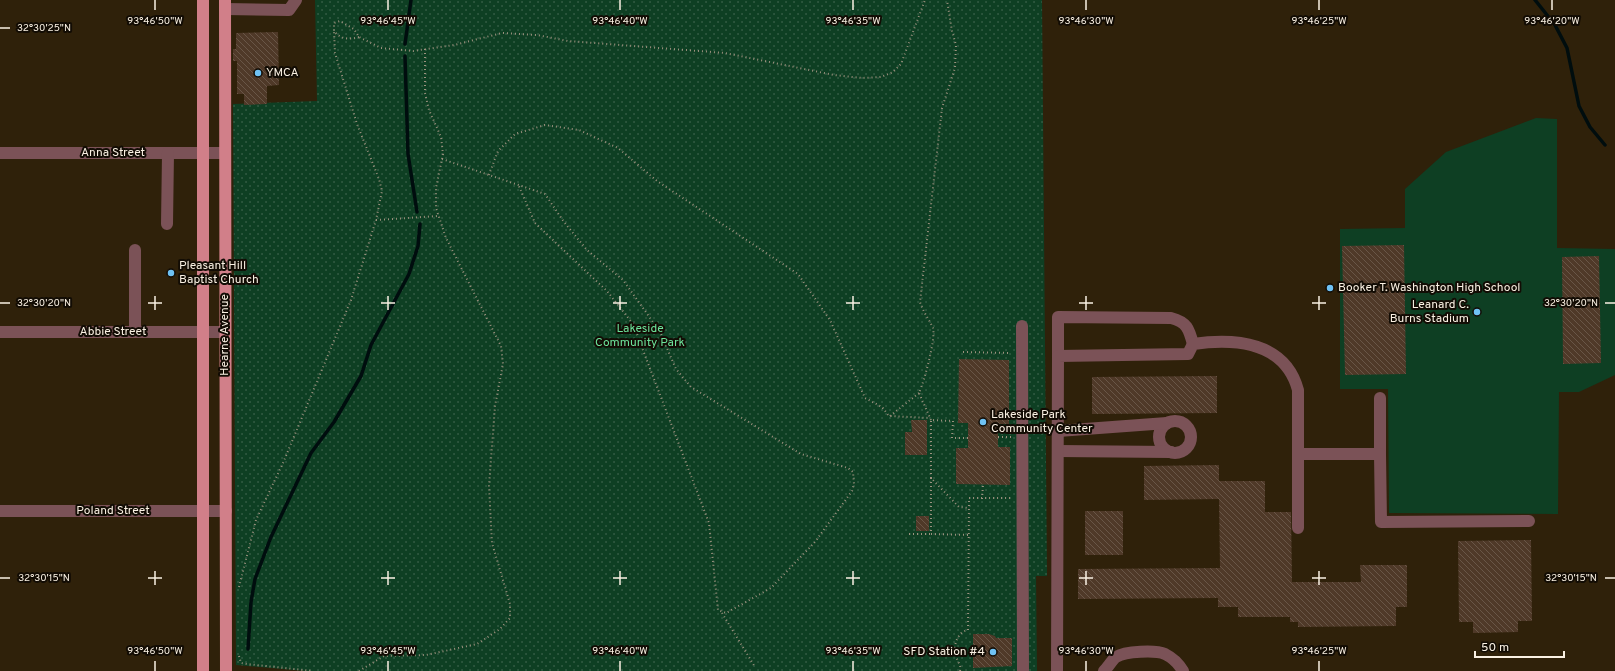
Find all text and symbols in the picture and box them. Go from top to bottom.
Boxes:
text: 93°46'50"W [127,15,183,28]
text: 93°46'45"W [360,15,416,28]
text: 93°46'40"W [592,15,648,28]
text: 93°46'35"W [825,15,881,28]
text: 93°46'30"W [1058,15,1114,28]
text: 93°46'25"W [1291,15,1347,28]
text: 93°46'20"W [1524,15,1580,28]
text: 32°30'25"N [17,22,71,35]
place label: YMCA [266,65,299,81]
marker: YMCA [253,68,263,78]
street label: Anna Street [81,145,145,161]
place label: Pleasant Hill Baptist Church [179,258,259,288]
marker: Pleasant Hill Baptist Church [166,268,176,278]
place label: Booker T. Washington High School [1338,280,1521,296]
marker: Booker T. Washington High School [1325,283,1335,293]
street label: Hearne Avenue [217,294,233,376]
text: 32°30'20"N [17,297,71,310]
place label: Leanard C. Burns Stadium [1390,297,1469,327]
text: 32°30'20"N [1544,297,1598,310]
marker: Leanard C. Burns Stadium [1472,307,1482,317]
park label: Lakeside Community Park [595,321,685,351]
street label: Abbie Street [80,324,147,340]
place label: Lakeside Park Community Center [991,407,1093,437]
marker: Lakeside Park Community Center [978,417,988,427]
street label: Poland Street [76,503,150,519]
text: 32°30'15"N [18,572,70,585]
text: 32°30'15"N [1545,572,1597,585]
scale bar [1475,633,1564,659]
text: 50 m [1481,640,1509,656]
place label: SFD Station #4 [903,644,985,660]
text: 93°46'50"W [127,645,183,658]
text: 93°46'45"W [360,645,416,658]
text: 93°46'40"W [592,645,648,658]
text: 93°46'35"W [825,645,881,658]
text: 93°46'30"W [1058,645,1114,658]
text: 93°46'25"W [1291,645,1347,658]
marker: SFD Station #4 [988,647,998,657]

